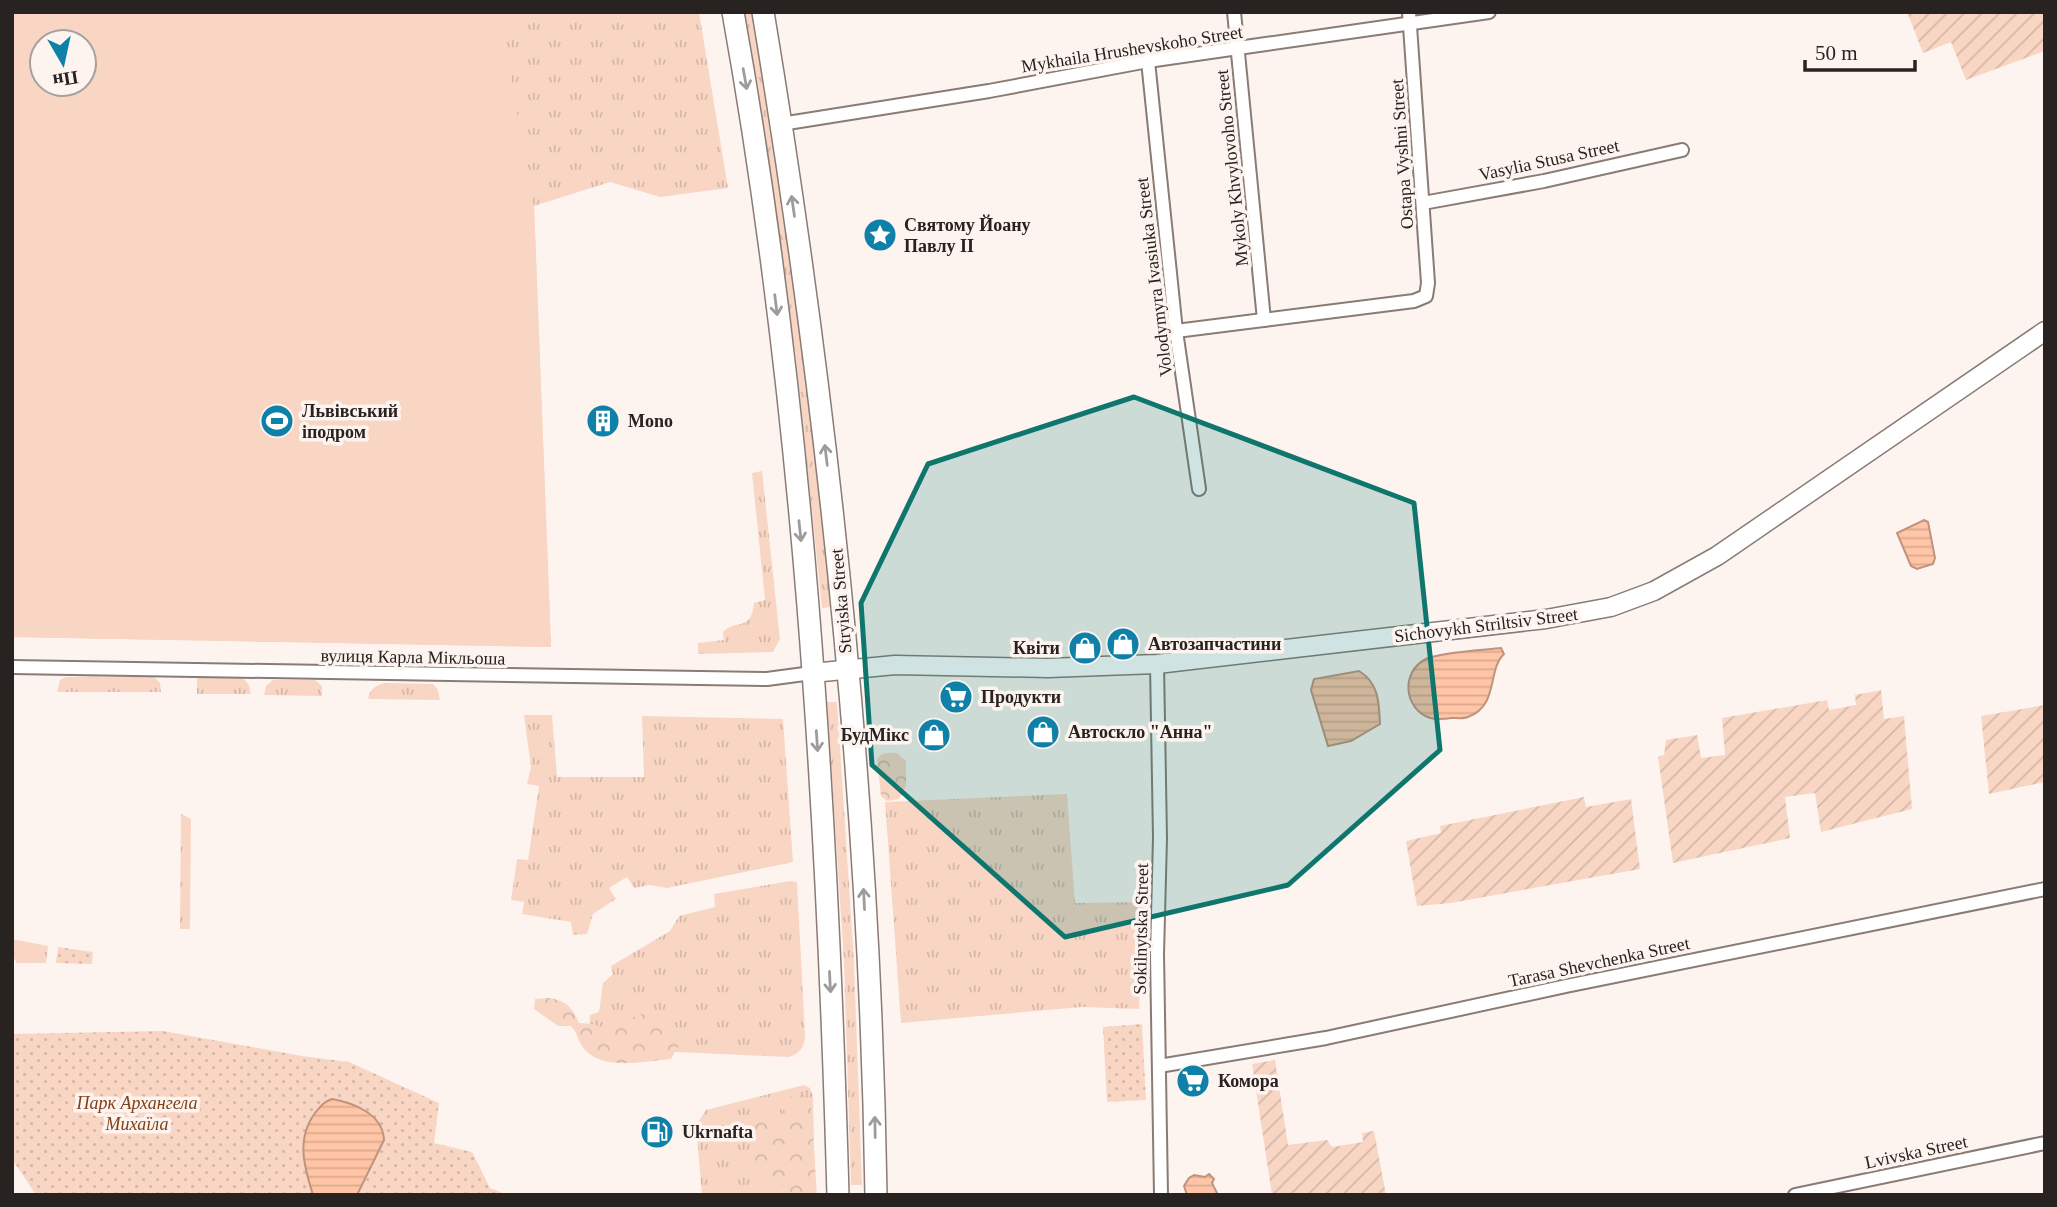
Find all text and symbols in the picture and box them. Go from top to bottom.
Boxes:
street label: Mykhaila Hrushevskoho Street [1020,22,1244,76]
north arrow [28,28,98,98]
scale bar [1805,28,1915,72]
text: 50 m [1815,41,1858,65]
text: Пн [51,67,80,92]
one-way arrow [739,67,752,90]
street label: Mykoly Khvylovoho Street [1212,68,1252,268]
street label: Ostapa Vyshni Street [1387,78,1417,230]
street label: Vasylia Stusa Street [1477,135,1621,185]
street label: Volodymyra Ivasiuka Street [1132,176,1176,378]
one-way arrow [786,195,799,217]
place label: Святому Йоану Павлу ІІ [904,214,1031,256]
place icon: Святому Йоану Павлу ІІ [861,216,899,254]
one-way arrow [770,293,783,316]
place label: Львівський іподром [302,401,398,442]
sports icon: Львівський іподром [258,402,296,440]
building icon: Mono [584,402,622,440]
place label: Mono [628,411,673,431]
one-way arrow [819,445,832,467]
one-way arrow [794,519,807,542]
street label: Stryiska Street [826,548,856,654]
street label: Sichovykh Striltsiv Street [1393,604,1579,646]
shop icon: Автозапчастини [1104,625,1142,663]
shop icon: Квіти [1066,629,1104,667]
place label: Автозапчастини [1148,634,1281,654]
place label: Квіти [1013,638,1060,658]
street label: вулиця Карла Мікльоша [320,645,506,669]
supermarket icon: Продукти [937,678,975,716]
place label: Продукти [981,687,1061,707]
shop icon: Автоскло "Анна" [1024,713,1062,751]
shop icon: БудМікс [915,716,953,754]
place label: Автоскло "Анна" [1068,722,1213,742]
place label: БудМікс [841,725,909,745]
one-way arrow [810,730,823,753]
street label: Sokilnytska Street [1130,863,1152,995]
one-way arrow [858,888,871,911]
street label: Tarasa Shevchenka Street [1507,933,1691,991]
one-way arrow [824,970,837,993]
supermarket icon: Комора [1174,1062,1212,1100]
place label: Комора [1218,1071,1279,1091]
park label: Парк Архангела Михаїла [76,1093,197,1134]
fuel station icon: Ukrnafta [638,1113,676,1151]
one-way arrow [868,1115,881,1138]
place label: Ukrnafta [682,1122,753,1142]
street label: Lvivska Street [1863,1131,1969,1173]

